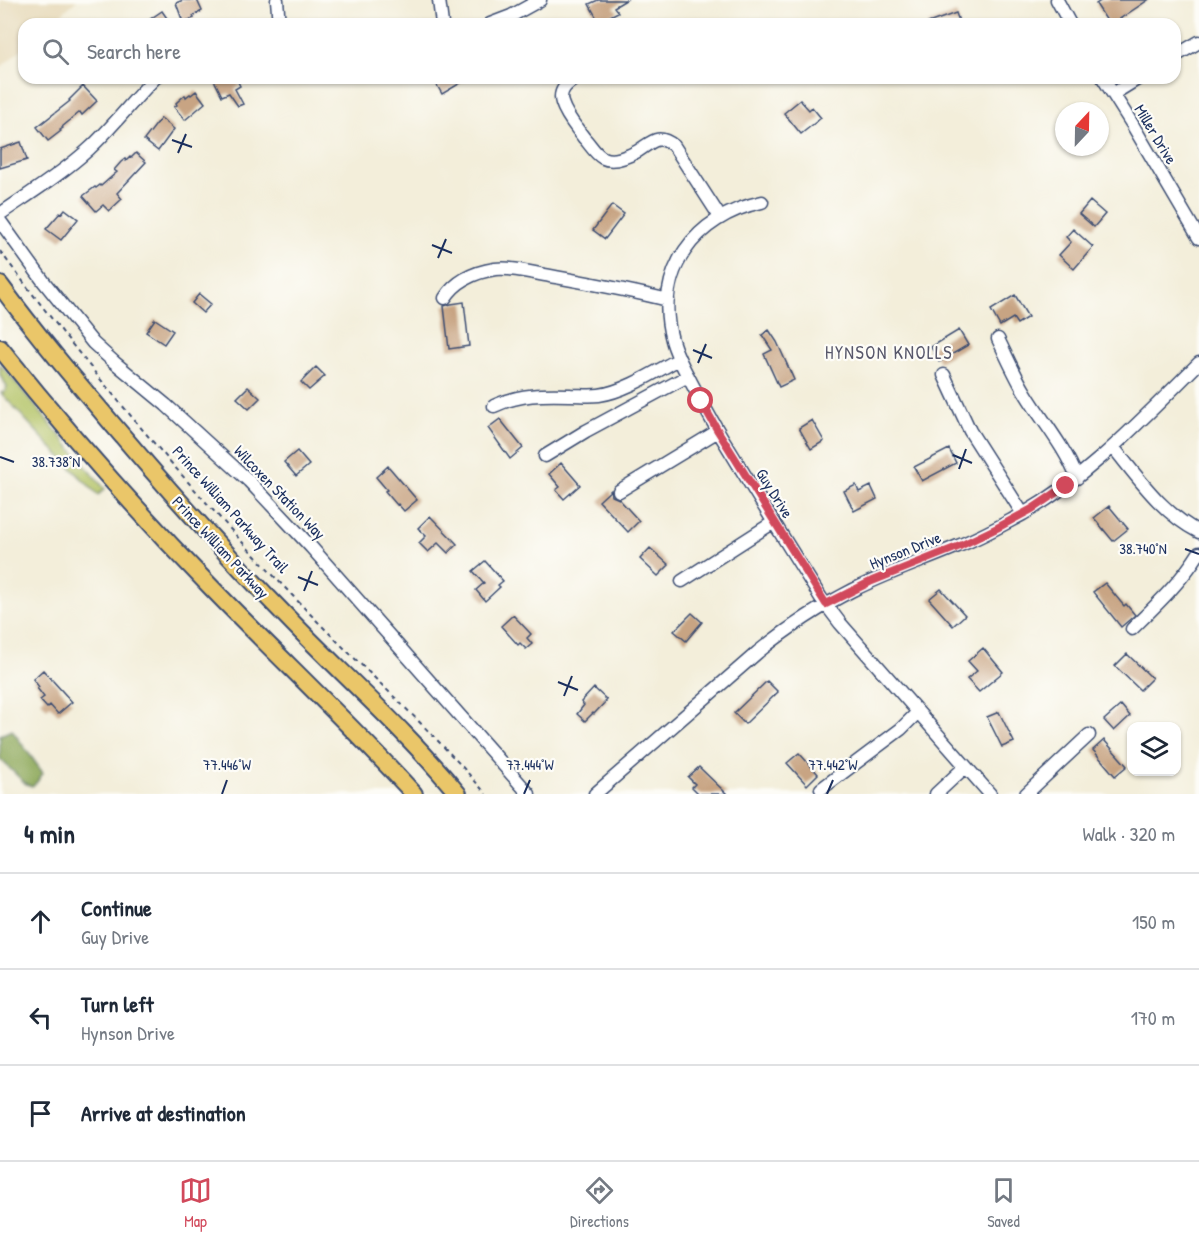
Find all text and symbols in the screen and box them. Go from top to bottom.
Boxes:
search box [18,18,1181,84]
icon: search [39,35,72,68]
text: Search here [87,36,181,66]
street label: Miller Drive [1129,100,1183,169]
north arrow [1055,102,1109,156]
district label: HYNSON KNOLLS [825,340,953,365]
route start [687,387,713,413]
street label: Wilcoxen Station Way [229,440,331,544]
street label: Prince William Parkway Trail [169,442,293,576]
text: 38.738°N [32,451,80,472]
street label: Guy Drive [751,464,799,523]
route end [1052,472,1078,498]
street label: Prince William Parkway [169,492,273,602]
street label: Hynson Drive [866,525,945,574]
text: 38.740°N [1119,538,1167,559]
map controls [1127,722,1181,776]
button: layers [1127,722,1181,776]
text: 77.446°W [203,754,252,775]
text: 77.444°W [506,754,555,775]
text: 77.442°W [808,754,858,775]
text: 4 min [24,816,75,851]
text: Walk · 320 m [1083,820,1175,847]
text: Continue [81,893,152,923]
icon: ahead [24,905,57,938]
text: 150 m [1132,908,1175,935]
text: Guy Drive [81,923,149,950]
text: Turn left [81,989,154,1019]
icon: left [24,1001,57,1034]
text: 170 m [1131,1004,1175,1031]
text: Hynson Drive [81,1019,175,1046]
icon: arrive [24,1097,57,1130]
text: Arrive at destination [81,1098,246,1128]
tab: Map [179,1174,212,1232]
tab: Directions [570,1174,629,1232]
tab: Saved [987,1174,1020,1232]

